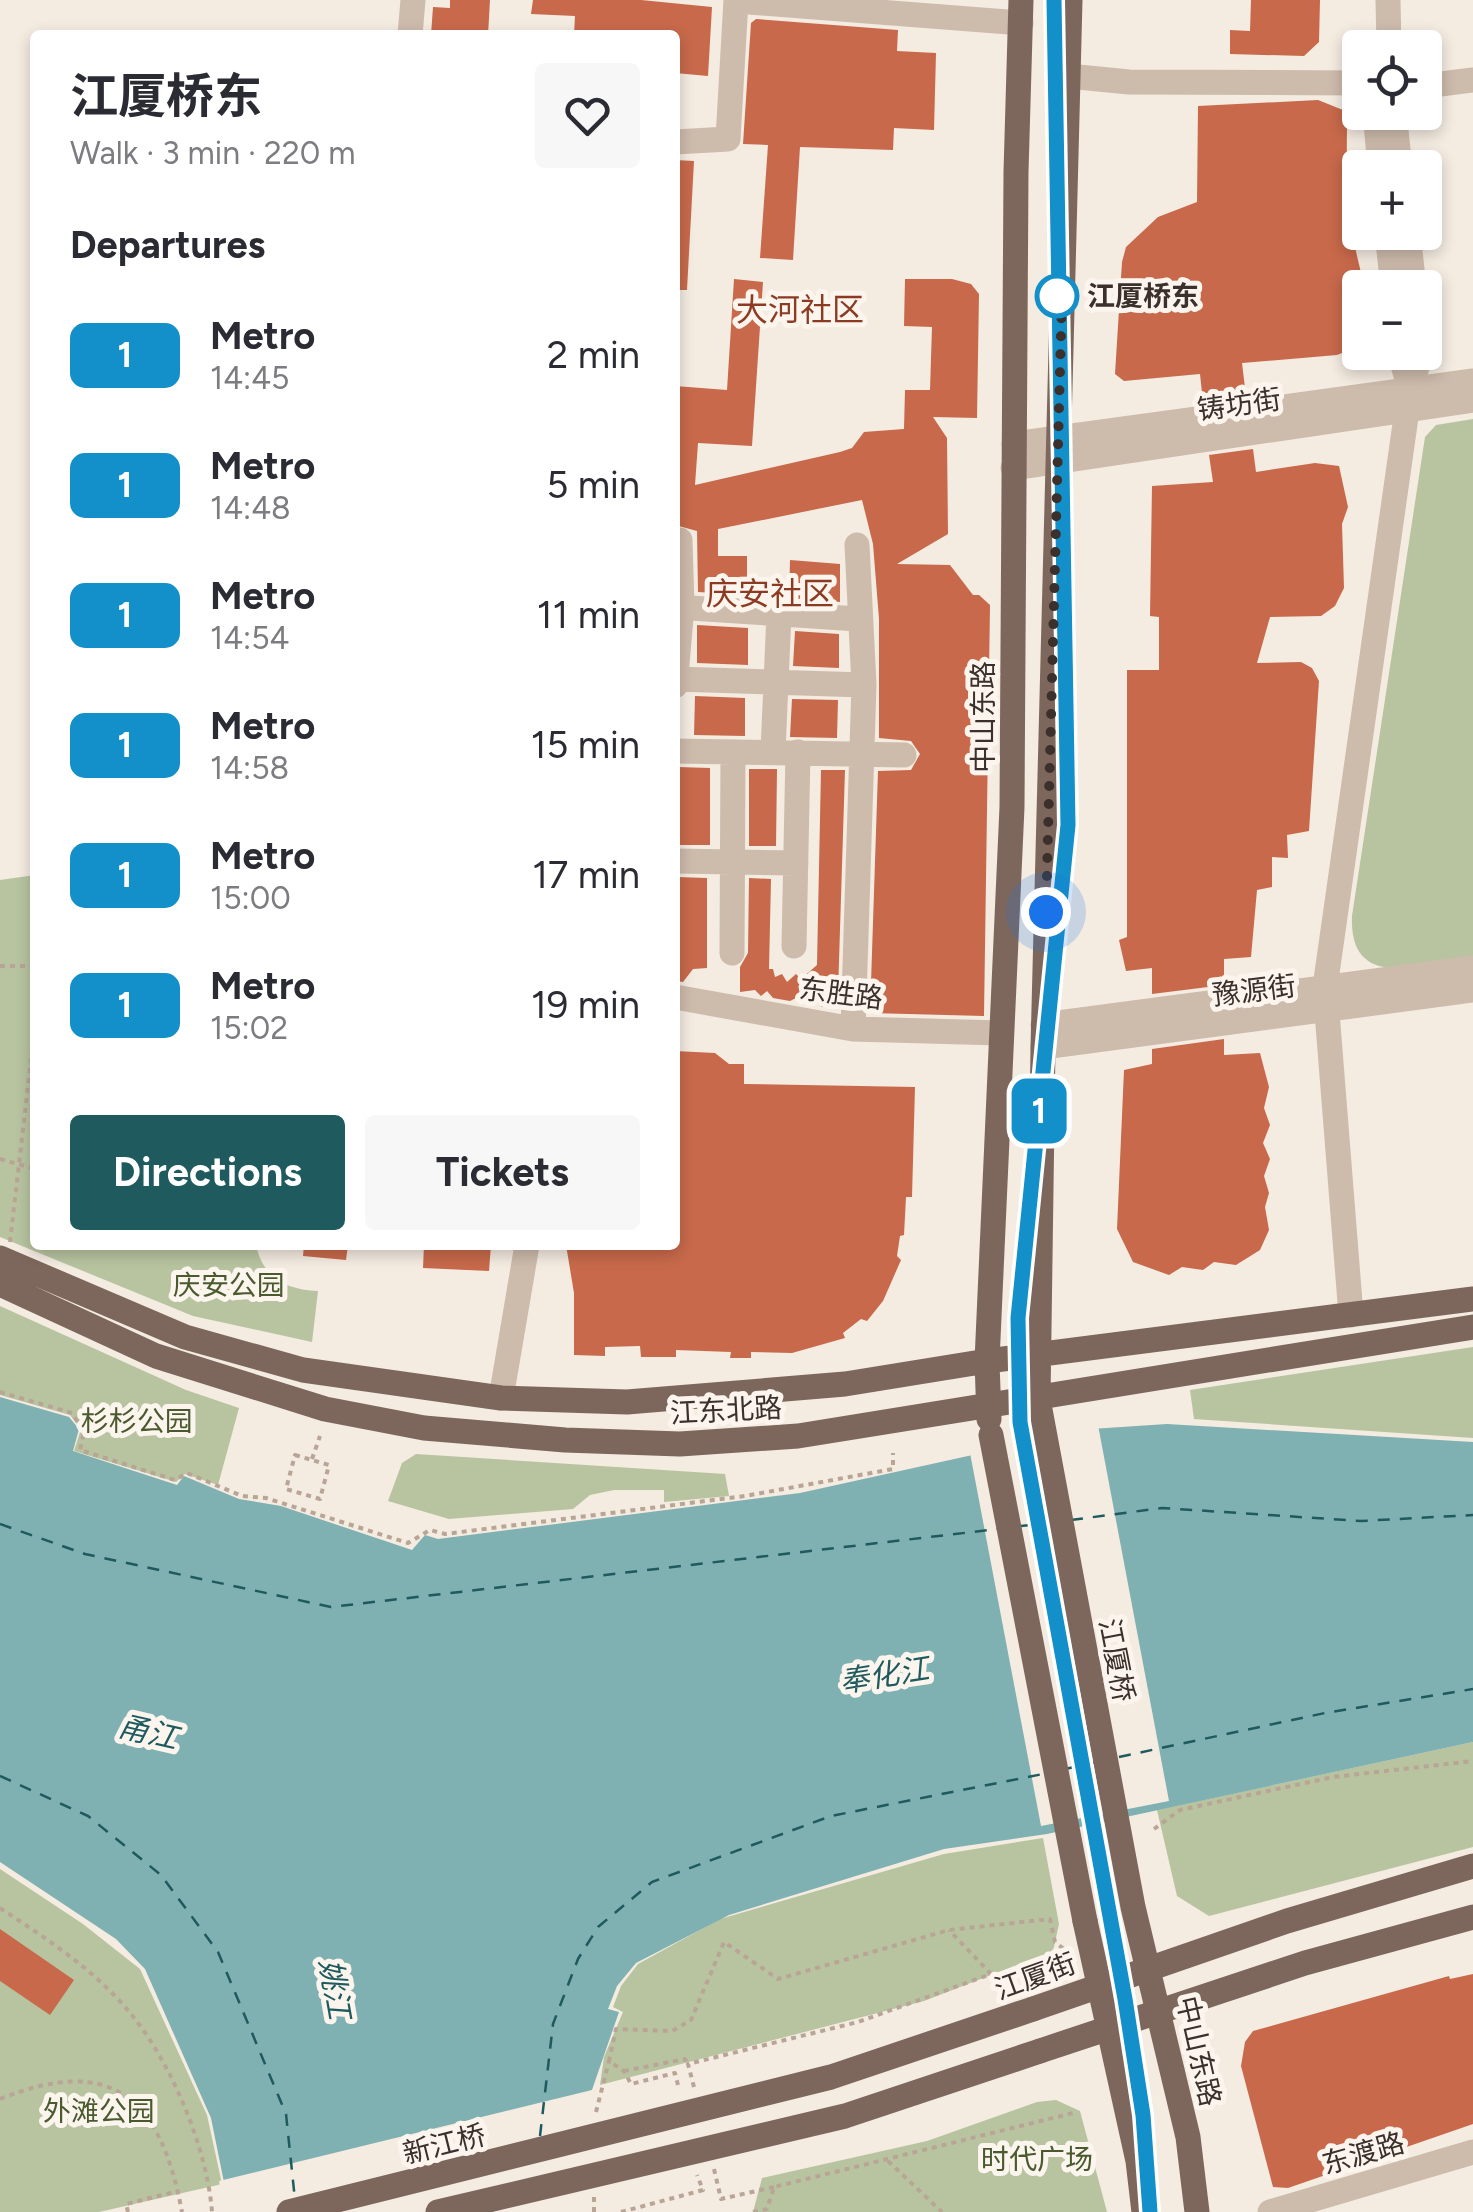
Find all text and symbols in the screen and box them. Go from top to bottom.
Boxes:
map controls [1342,30,1442,370]
button: locate [1342,30,1442,130]
button: heart [535,63,640,168]
text: 江厦桥东 [70,67,262,125]
text: Walk · 3 min · 220 m [70,134,355,172]
button: + [1342,150,1442,250]
text: Departures [70,222,265,268]
button: − [1342,270,1442,370]
marker: 江厦桥东 [1036,275,1078,317]
place label: 江厦桥东 [1087,279,1199,313]
district label: 大河社区 [736,291,864,329]
text: Metro [210,313,315,359]
text: 2 min [547,332,640,378]
text: 1 [118,334,132,376]
text: 14:45 [210,359,289,397]
street label: 铸坊街 [1195,381,1283,427]
text: Metro [210,443,315,489]
text: 5 min [546,462,640,508]
text: 1 [118,464,132,506]
text: 14:48 [210,489,291,527]
text: Metro [210,573,315,619]
district label: 庆安社区 [706,575,834,613]
text: 11 min [537,592,640,638]
text: 1 [118,594,132,636]
text: 14:54 [210,619,289,657]
street label: 中山东路 [966,661,1000,773]
text: Metro [210,703,315,749]
text: 15 min [531,722,640,768]
text: 1 [118,724,132,766]
text: 14:58 [210,749,289,787]
text: Metro [210,833,315,879]
text: 17 min [532,852,640,898]
text: 1 [118,854,132,896]
text: 15:00 [210,879,291,917]
your location [1021,887,1071,937]
text: Metro [210,963,315,1009]
street label: 豫源街 [1210,968,1298,1012]
street label: 东胜路 [797,971,885,1015]
text: 19 min [531,982,640,1028]
text: 1 [118,984,132,1026]
text: 15:02 [210,1009,288,1047]
line badge: 1 [1006,1078,1072,1144]
text: 1 [1032,1090,1046,1132]
button: Directions [70,1115,345,1230]
button: Tickets [365,1115,640,1230]
park label: 庆安公园 [173,1268,285,1302]
street label: 江东北路 [669,1390,783,1430]
park label: 杉杉公园 [81,1404,193,1438]
street label: 江厦桥 [1092,1616,1142,1704]
water label: 奉化江 [837,1649,934,1700]
water label: 甬江 [115,1707,184,1757]
street label: 江厦街 [990,1946,1080,2006]
water label: 姚江 [312,1956,359,2025]
street label: 中山东路 [1170,1993,1228,2109]
park label: 外滩公园 [43,2094,155,2128]
street label: 新江桥 [399,2117,489,2171]
street label: 东渡路 [1318,2125,1408,2181]
park label: 时代广场 [981,2142,1093,2176]

